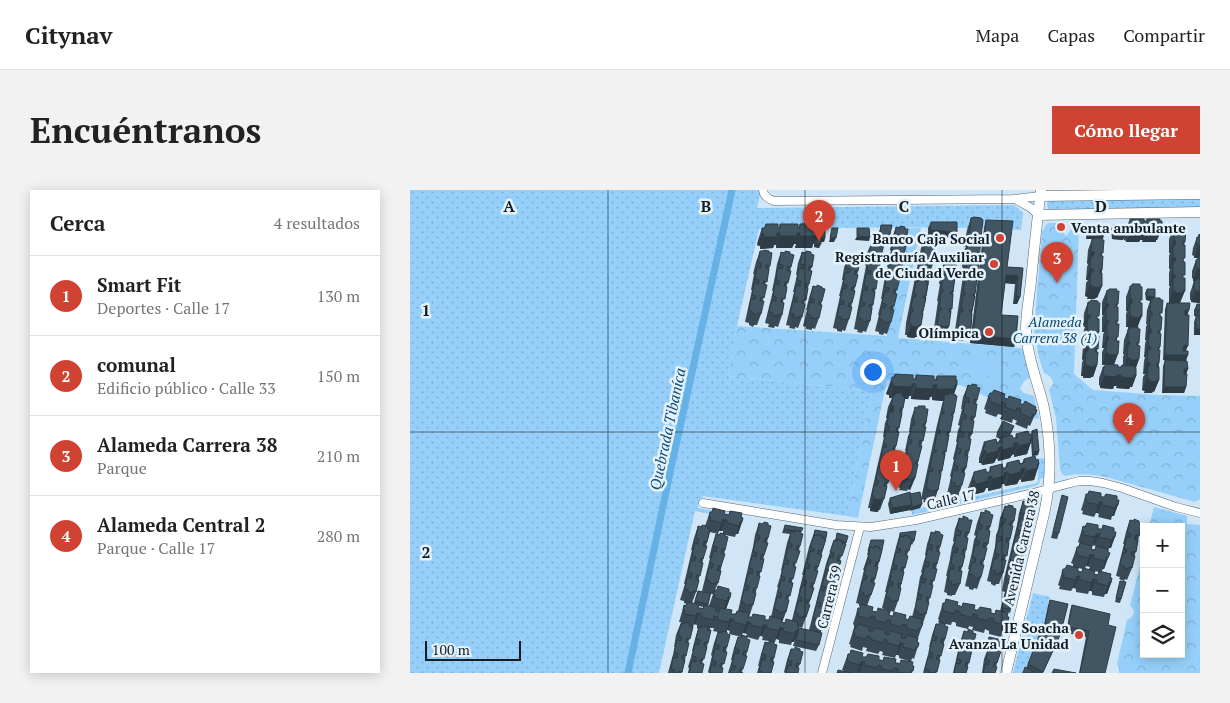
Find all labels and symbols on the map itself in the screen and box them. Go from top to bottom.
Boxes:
text: A [503,195,515,217]
text: B [701,195,711,217]
text: C [899,195,909,217]
text: D [1095,195,1107,217]
pin: 2 [803,200,835,241]
place label: Venta ambulante [1071,218,1186,237]
marker: Venta ambulante [1055,221,1067,233]
place label: Banco Caja Social [872,229,990,248]
marker: Banco Caja Social [994,232,1006,244]
pin: 3 [1041,242,1073,283]
place label: Registraduría Auxiliar de Ciudad Verde [835,247,984,282]
marker: Registraduría Auxiliar de Ciudad Verde [988,258,1000,270]
text: 1 [421,299,431,321]
park label: Alameda Carrera 38 (1) [1013,312,1097,347]
place label: Olímpica [918,323,979,342]
marker: Olímpica [983,326,995,338]
your location [860,359,886,385]
water label: Quebrada Tibaníca [644,366,690,492]
pin: 4 [1113,403,1145,444]
pin: 1 [880,450,912,491]
street label: Calle 17 [925,484,977,514]
street label: Avenida Carrera 38 [998,488,1044,608]
text: 2 [421,541,431,563]
street label: Carrera 39 [812,563,846,631]
place label: IE Soacha Avanza La Unidad [949,618,1070,653]
marker: IE Soacha Avanza La Unidad [1073,629,1085,641]
scale bar [425,638,521,661]

